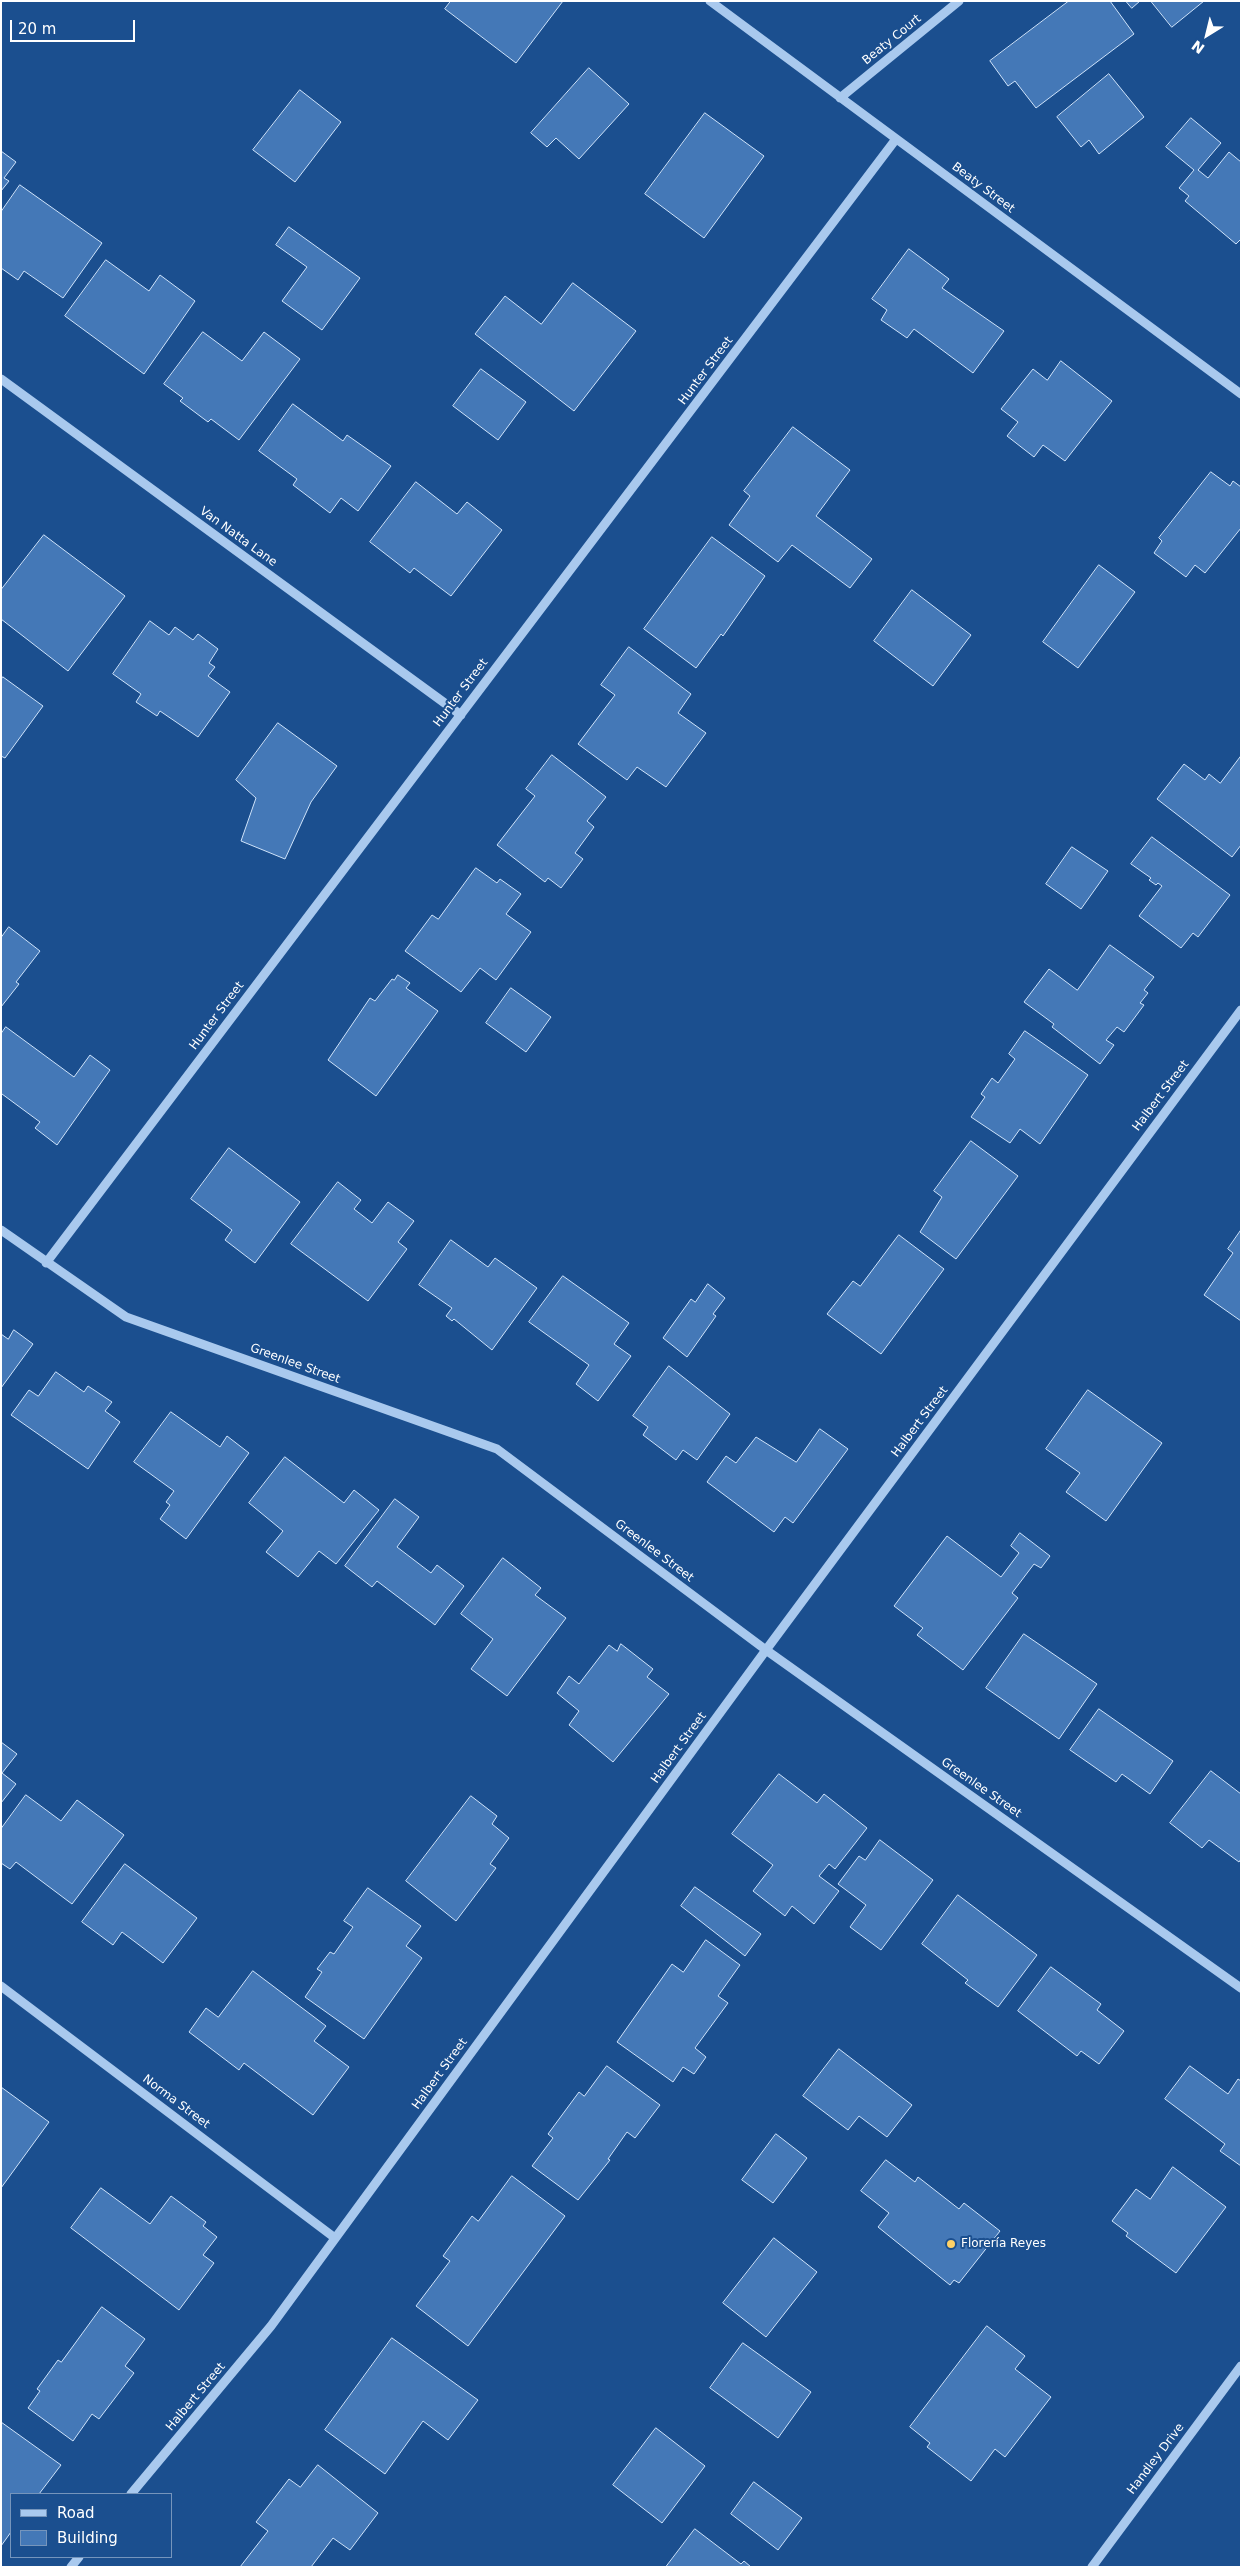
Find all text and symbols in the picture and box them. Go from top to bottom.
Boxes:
scale bar [12,10,138,42]
north arrow [1182,10,1232,60]
street label: Beaty Court [860,12,924,68]
text: 20 m [18,20,56,38]
text: N [1189,37,1208,57]
street label: Beaty Street [949,160,1017,216]
street label: Hunter Street [676,334,736,408]
street label: Van Natta Lane [197,504,279,570]
street label: Hunter Street [431,656,491,730]
street label: Hunter Street [187,979,247,1053]
street label: Halbert Street [1130,1058,1192,1134]
street label: Greenlee Street [248,1341,342,1387]
street label: Halbert Street [889,1384,951,1460]
street label: Greenlee Street [612,1517,696,1585]
street label: Halbert Street [648,1710,710,1786]
street label: Greenlee Street [938,1755,1024,1821]
street label: Halbert Street [409,2036,471,2112]
street label: Norma Street [140,2072,212,2132]
place label: Florería Reyes [961,2237,1046,2251]
marker: Florería Reyes [945,2238,957,2250]
street label: Halbert Street [163,2360,229,2434]
street label: Handley Drive [1125,2421,1187,2497]
legend [10,2493,172,2558]
text: Road [57,2504,95,2522]
text: Building [57,2529,118,2547]

